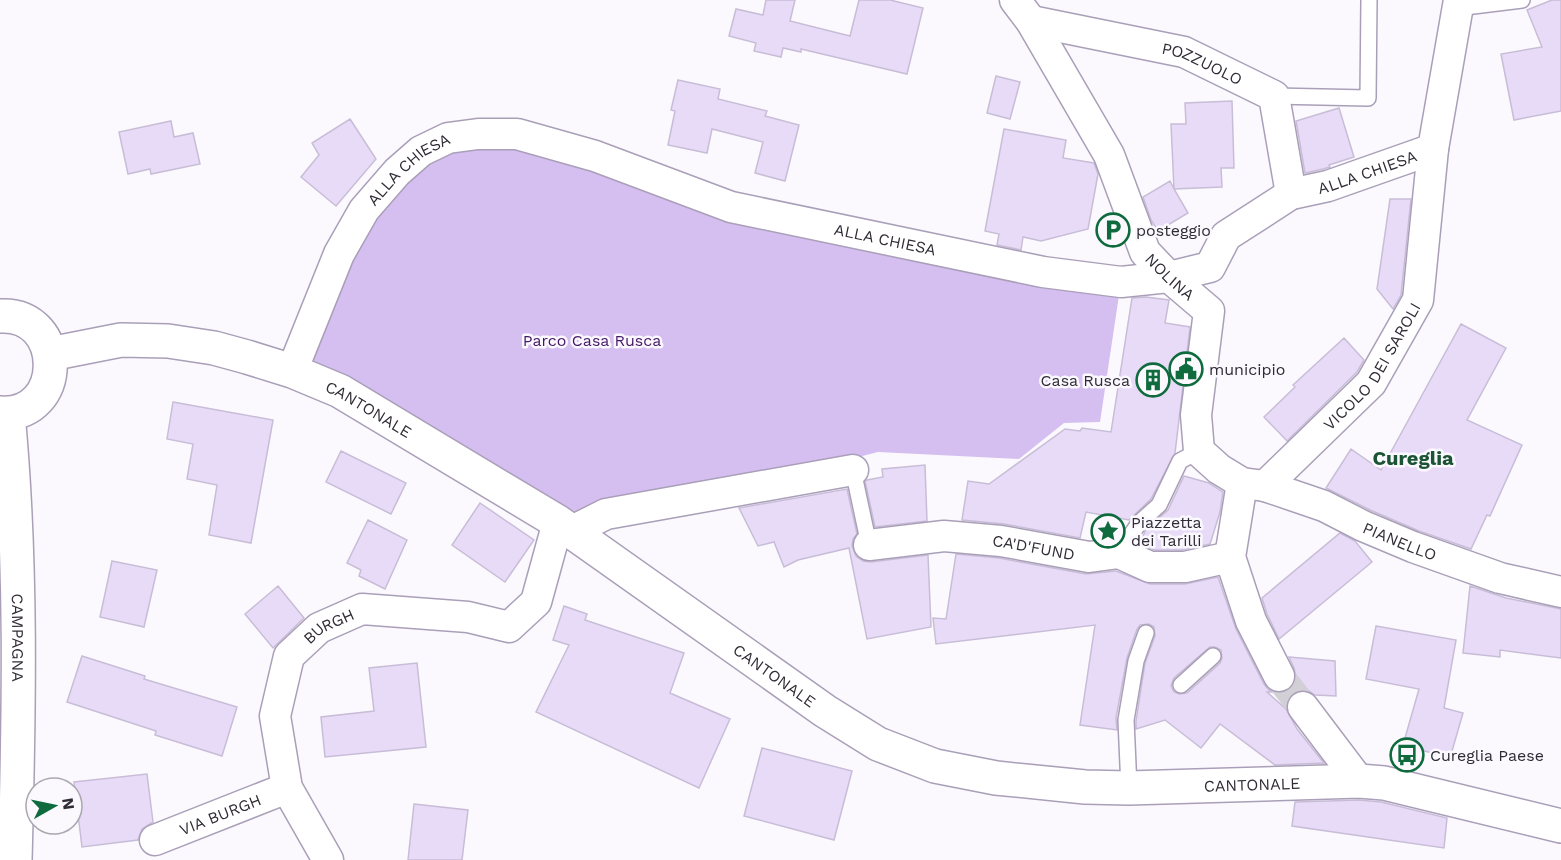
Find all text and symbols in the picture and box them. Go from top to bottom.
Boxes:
street label: POZZUOLO [1160,39,1245,89]
street label: ALLA CHIESA [363,129,454,209]
street label: ALLA CHIESA [1316,146,1420,198]
parking icon: posteggio [1095,212,1131,248]
street label: ALLA CHIESA [833,220,938,260]
place label: posteggio [1136,221,1211,240]
street label: NOLINA [1141,249,1198,305]
street label: VICOLO DEI SAROLI [1320,299,1425,434]
park label: Parco Casa Rusca [523,331,661,350]
public building icon: municipio [1168,351,1204,387]
place label: municipio [1209,360,1285,379]
building icon: Casa Rusca [1135,362,1171,398]
place label: Casa Rusca [1041,371,1130,390]
street label: CANTONALE [323,377,415,442]
district label: Cureglia [1372,446,1454,470]
place icon: Piazzetta dei Tarilli [1090,513,1126,549]
place label: Piazzetta dei Tarilli [1131,513,1201,550]
street label: PIANELLO [1360,518,1439,565]
street label: CA'D'FUND [992,531,1076,564]
street label: CAMPAGNA [8,593,27,682]
street label: BURGH [299,605,357,648]
street label: CANTONALE [729,640,819,711]
bus stop icon: Cureglia Paese [1389,737,1425,773]
place label: Cureglia Paese [1430,746,1544,765]
street label: CANTONALE [1203,774,1301,796]
north arrow [24,776,84,836]
street label: VIA BURGH [177,790,264,839]
text: N [58,796,79,811]

